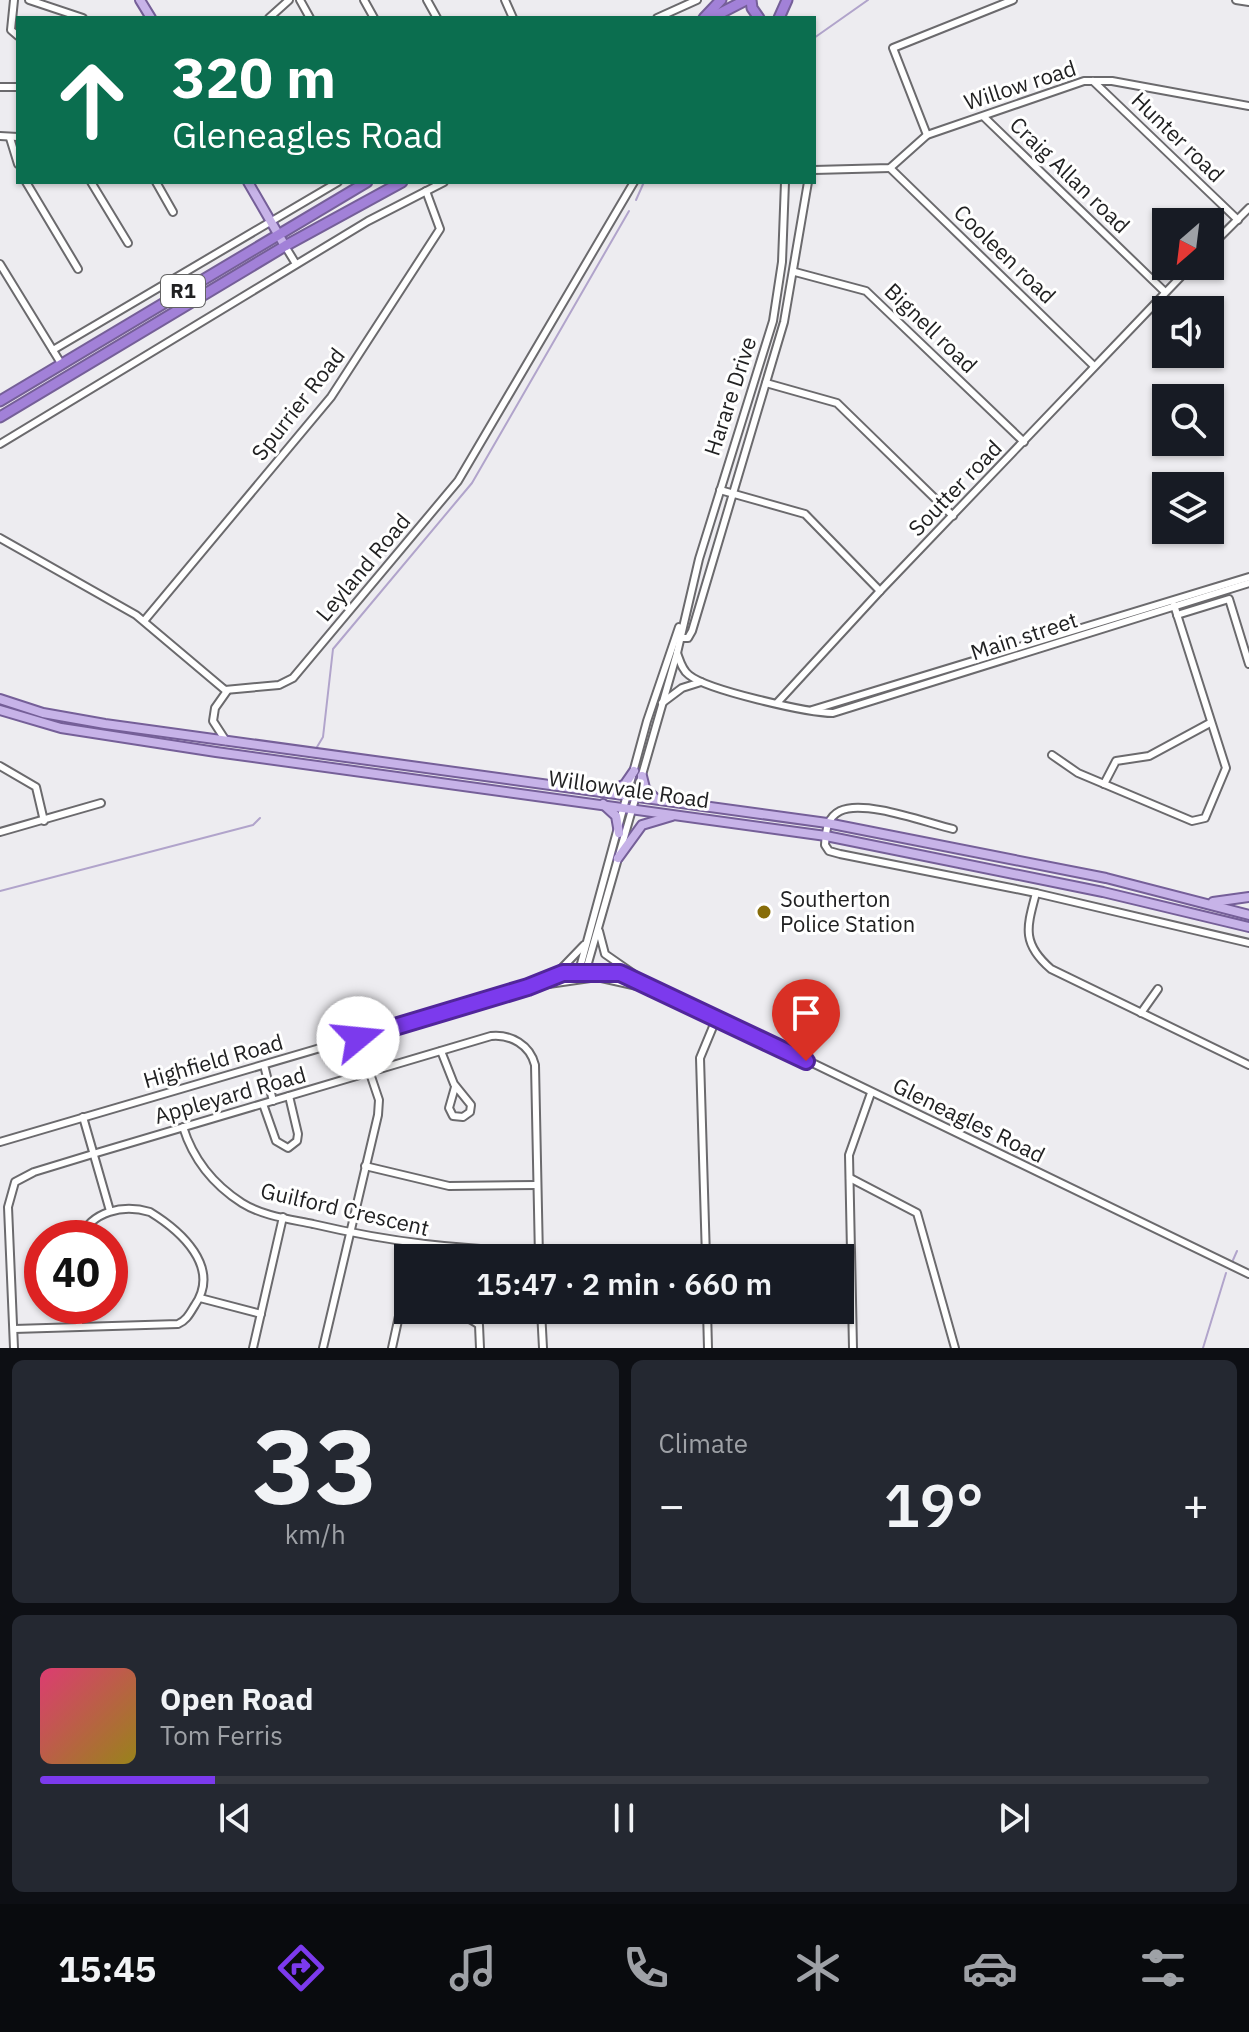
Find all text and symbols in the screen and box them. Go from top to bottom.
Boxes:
text: 320 m [172,41,336,113]
icon: ahead [40,48,144,152]
street label: Willow road [960,53,1080,116]
street label: Hunter road [1126,85,1231,188]
street label: Craig Allan road [1004,110,1136,239]
text: Gleneagles Road [172,111,443,158]
street label: Cooleen road [948,198,1063,310]
north arrow [1152,208,1224,280]
map controls [1152,208,1224,544]
road number: R1 [161,275,205,307]
street label: Bignell road [879,276,984,379]
button: sound [1152,296,1224,368]
street label: Harare Drive [697,333,762,459]
street label: Spurrier Road [244,341,351,466]
button: search [1152,384,1224,456]
street label: Soutter road [902,433,1008,542]
button: layers [1152,472,1224,544]
street label: Leyland Road [309,507,416,627]
street label: Main street [967,605,1081,666]
street label: Willowvale Road [547,763,711,814]
place label: Southerton Police Station [780,884,915,938]
marker: Southerton Police Station [755,903,773,921]
pin [772,979,840,1061]
icon: arrive [784,991,828,1035]
position arrow [316,996,400,1080]
street label: Highfield Road [140,1027,286,1094]
street label: Appleyard Road [151,1059,309,1130]
street label: Gleneagles Road [888,1070,1050,1169]
street label: Guilford Crescent [258,1175,432,1242]
speed limit sign: 40 [24,1220,128,1324]
text: 15:47 · 2 min · 660 m [476,1264,772,1303]
text: 33 [253,1397,378,1533]
text: Climate [659,1426,748,1460]
text: 19° [884,1465,984,1544]
text: − [659,1476,685,1533]
text: + [1183,1476,1209,1533]
text: km/h [285,1517,346,1551]
text: Open Road [160,1679,313,1718]
text: Tom Ferris [160,1718,283,1752]
icon: previous [213,1796,257,1840]
icon: pause [602,1796,646,1840]
icon: next [992,1796,1036,1840]
icon: directions [273,1940,329,1996]
icon: music [445,1940,501,1996]
icon: phone [618,1940,674,1996]
icon: climate [790,1940,846,1996]
icon: car [962,1940,1018,1996]
icon: filters [1135,1940,1191,1996]
text: 15:45 [58,1945,156,1992]

